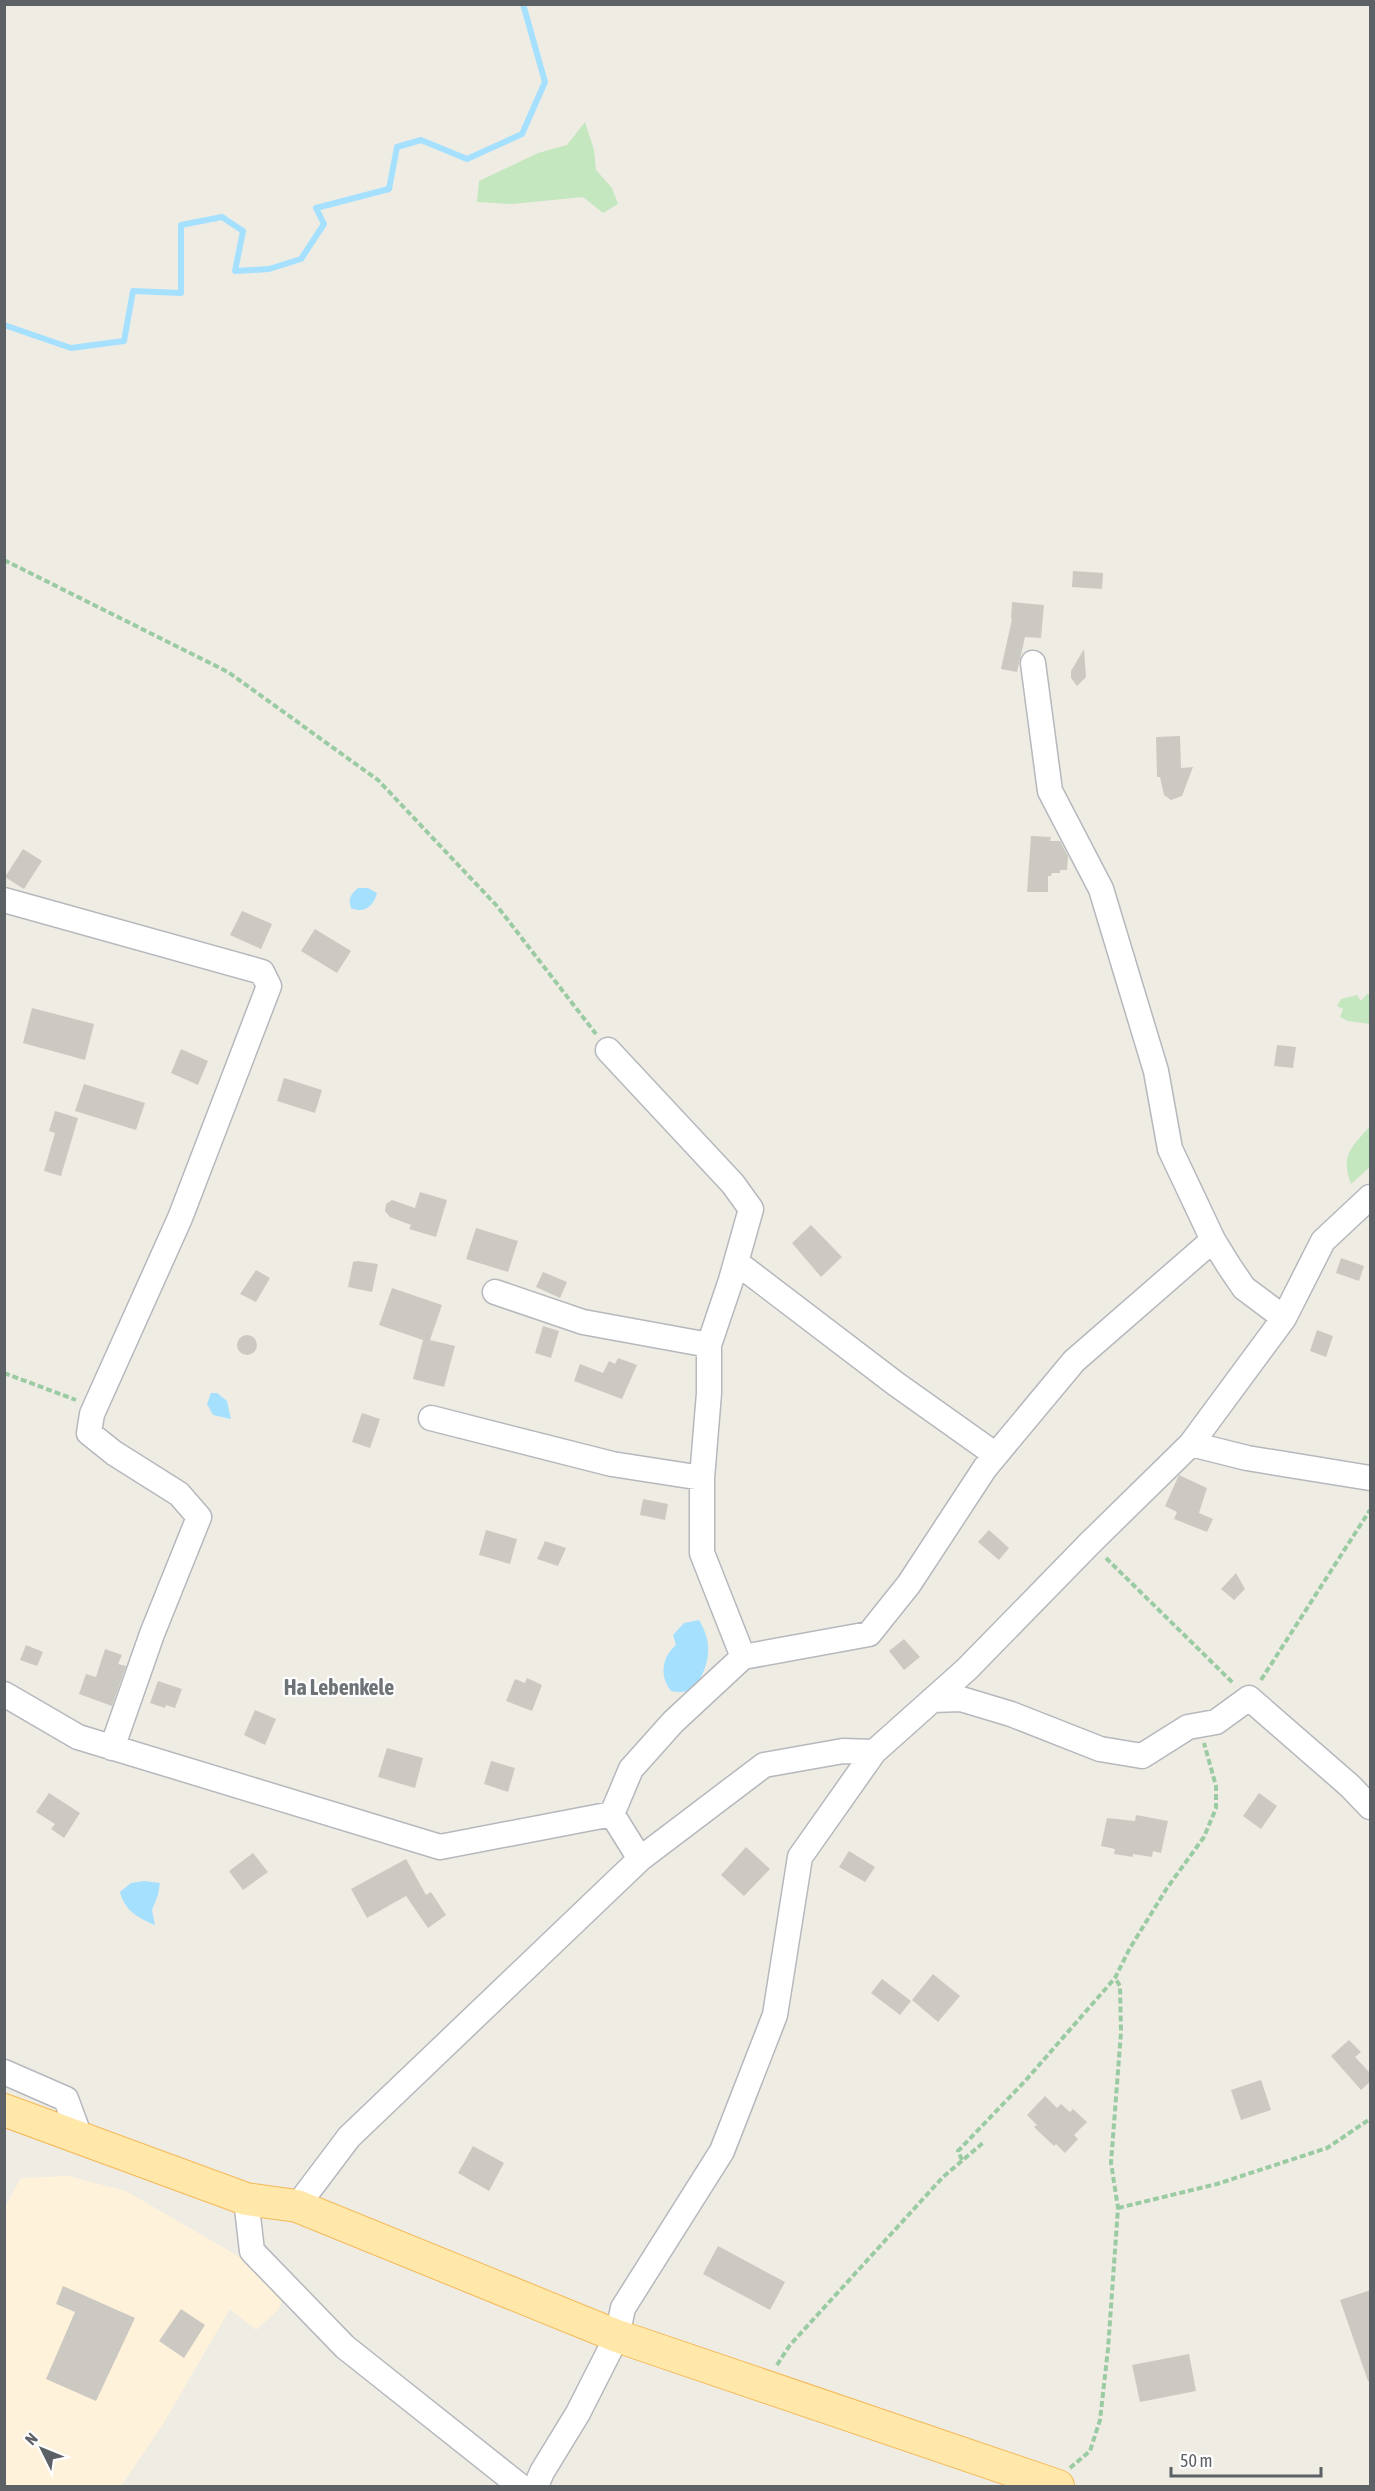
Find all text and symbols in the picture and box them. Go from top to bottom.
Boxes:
district label: Ha Lebenkele [284,1674,394,1700]
north arrow [12,2419,72,2479]
text: N [21,2429,41,2448]
scale bar [1171,2440,1321,2478]
text: 50 m [1180,2450,1212,2471]

